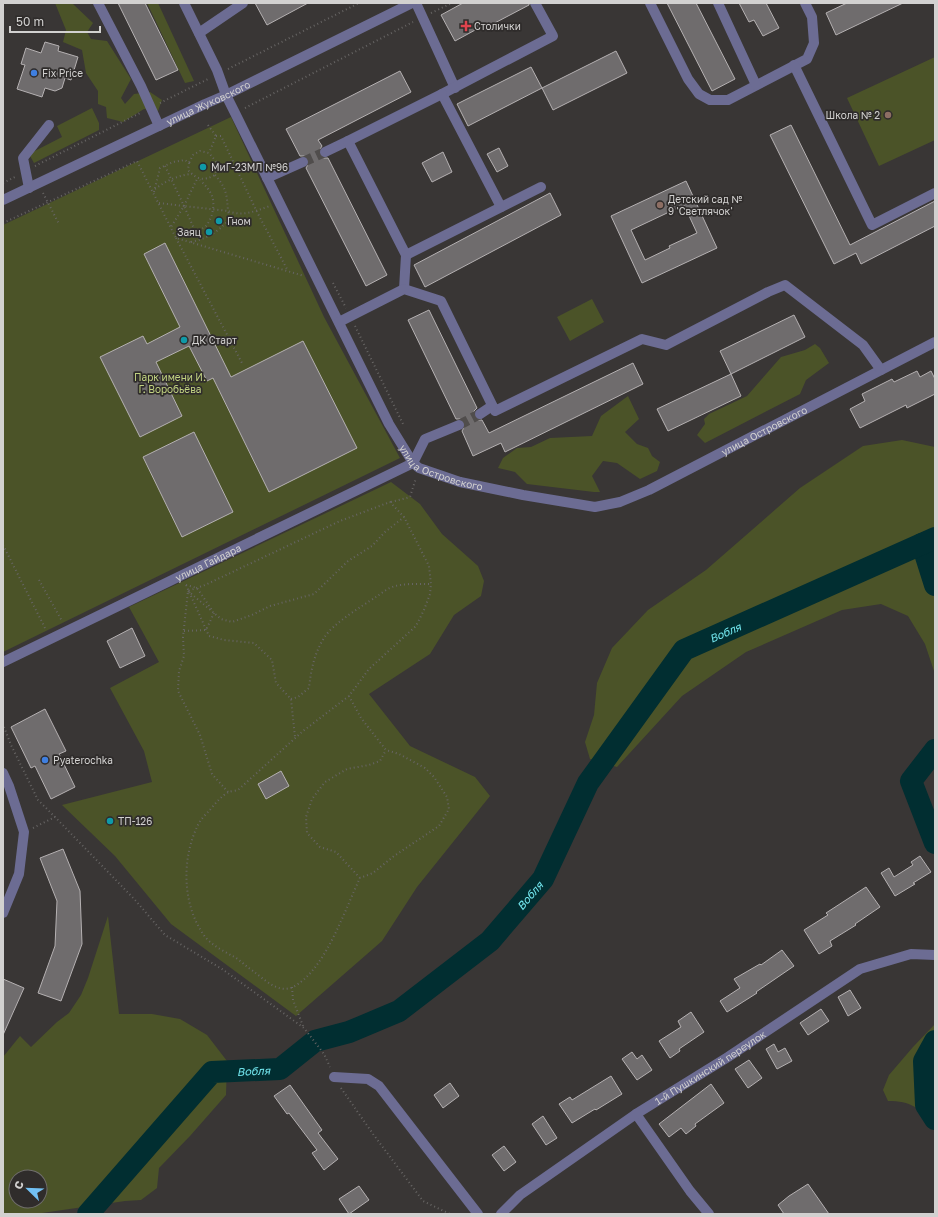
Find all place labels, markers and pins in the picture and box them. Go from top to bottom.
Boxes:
place label: Столички [474,20,521,32]
marker: Столички [461,21,471,31]
place label: Fix Price [42,67,83,79]
marker: Fix Price [29,68,39,78]
place label: Школа № 2 [826,109,880,121]
marker: Школа № 2 [883,110,893,120]
place label: МиГ-23МЛ №96 [211,161,288,173]
marker: МиГ-23МЛ №96 [198,162,208,172]
place label: Детский сад № 9 'Светлячок' [668,193,742,217]
marker: Детский сад № 9 'Светлячок' [655,200,665,210]
place label: Гном [227,215,251,227]
marker: Гном [214,216,224,226]
place label: Заяц [177,226,201,238]
marker: Заяц [204,227,214,237]
place label: ДК Старт [192,334,237,346]
marker: ДК Старт [179,335,189,345]
place label: Pyaterochka [53,754,113,766]
marker: Pyaterochka [40,755,50,765]
place label: ТП-126 [118,815,152,827]
marker: ТП-126 [105,816,115,826]

